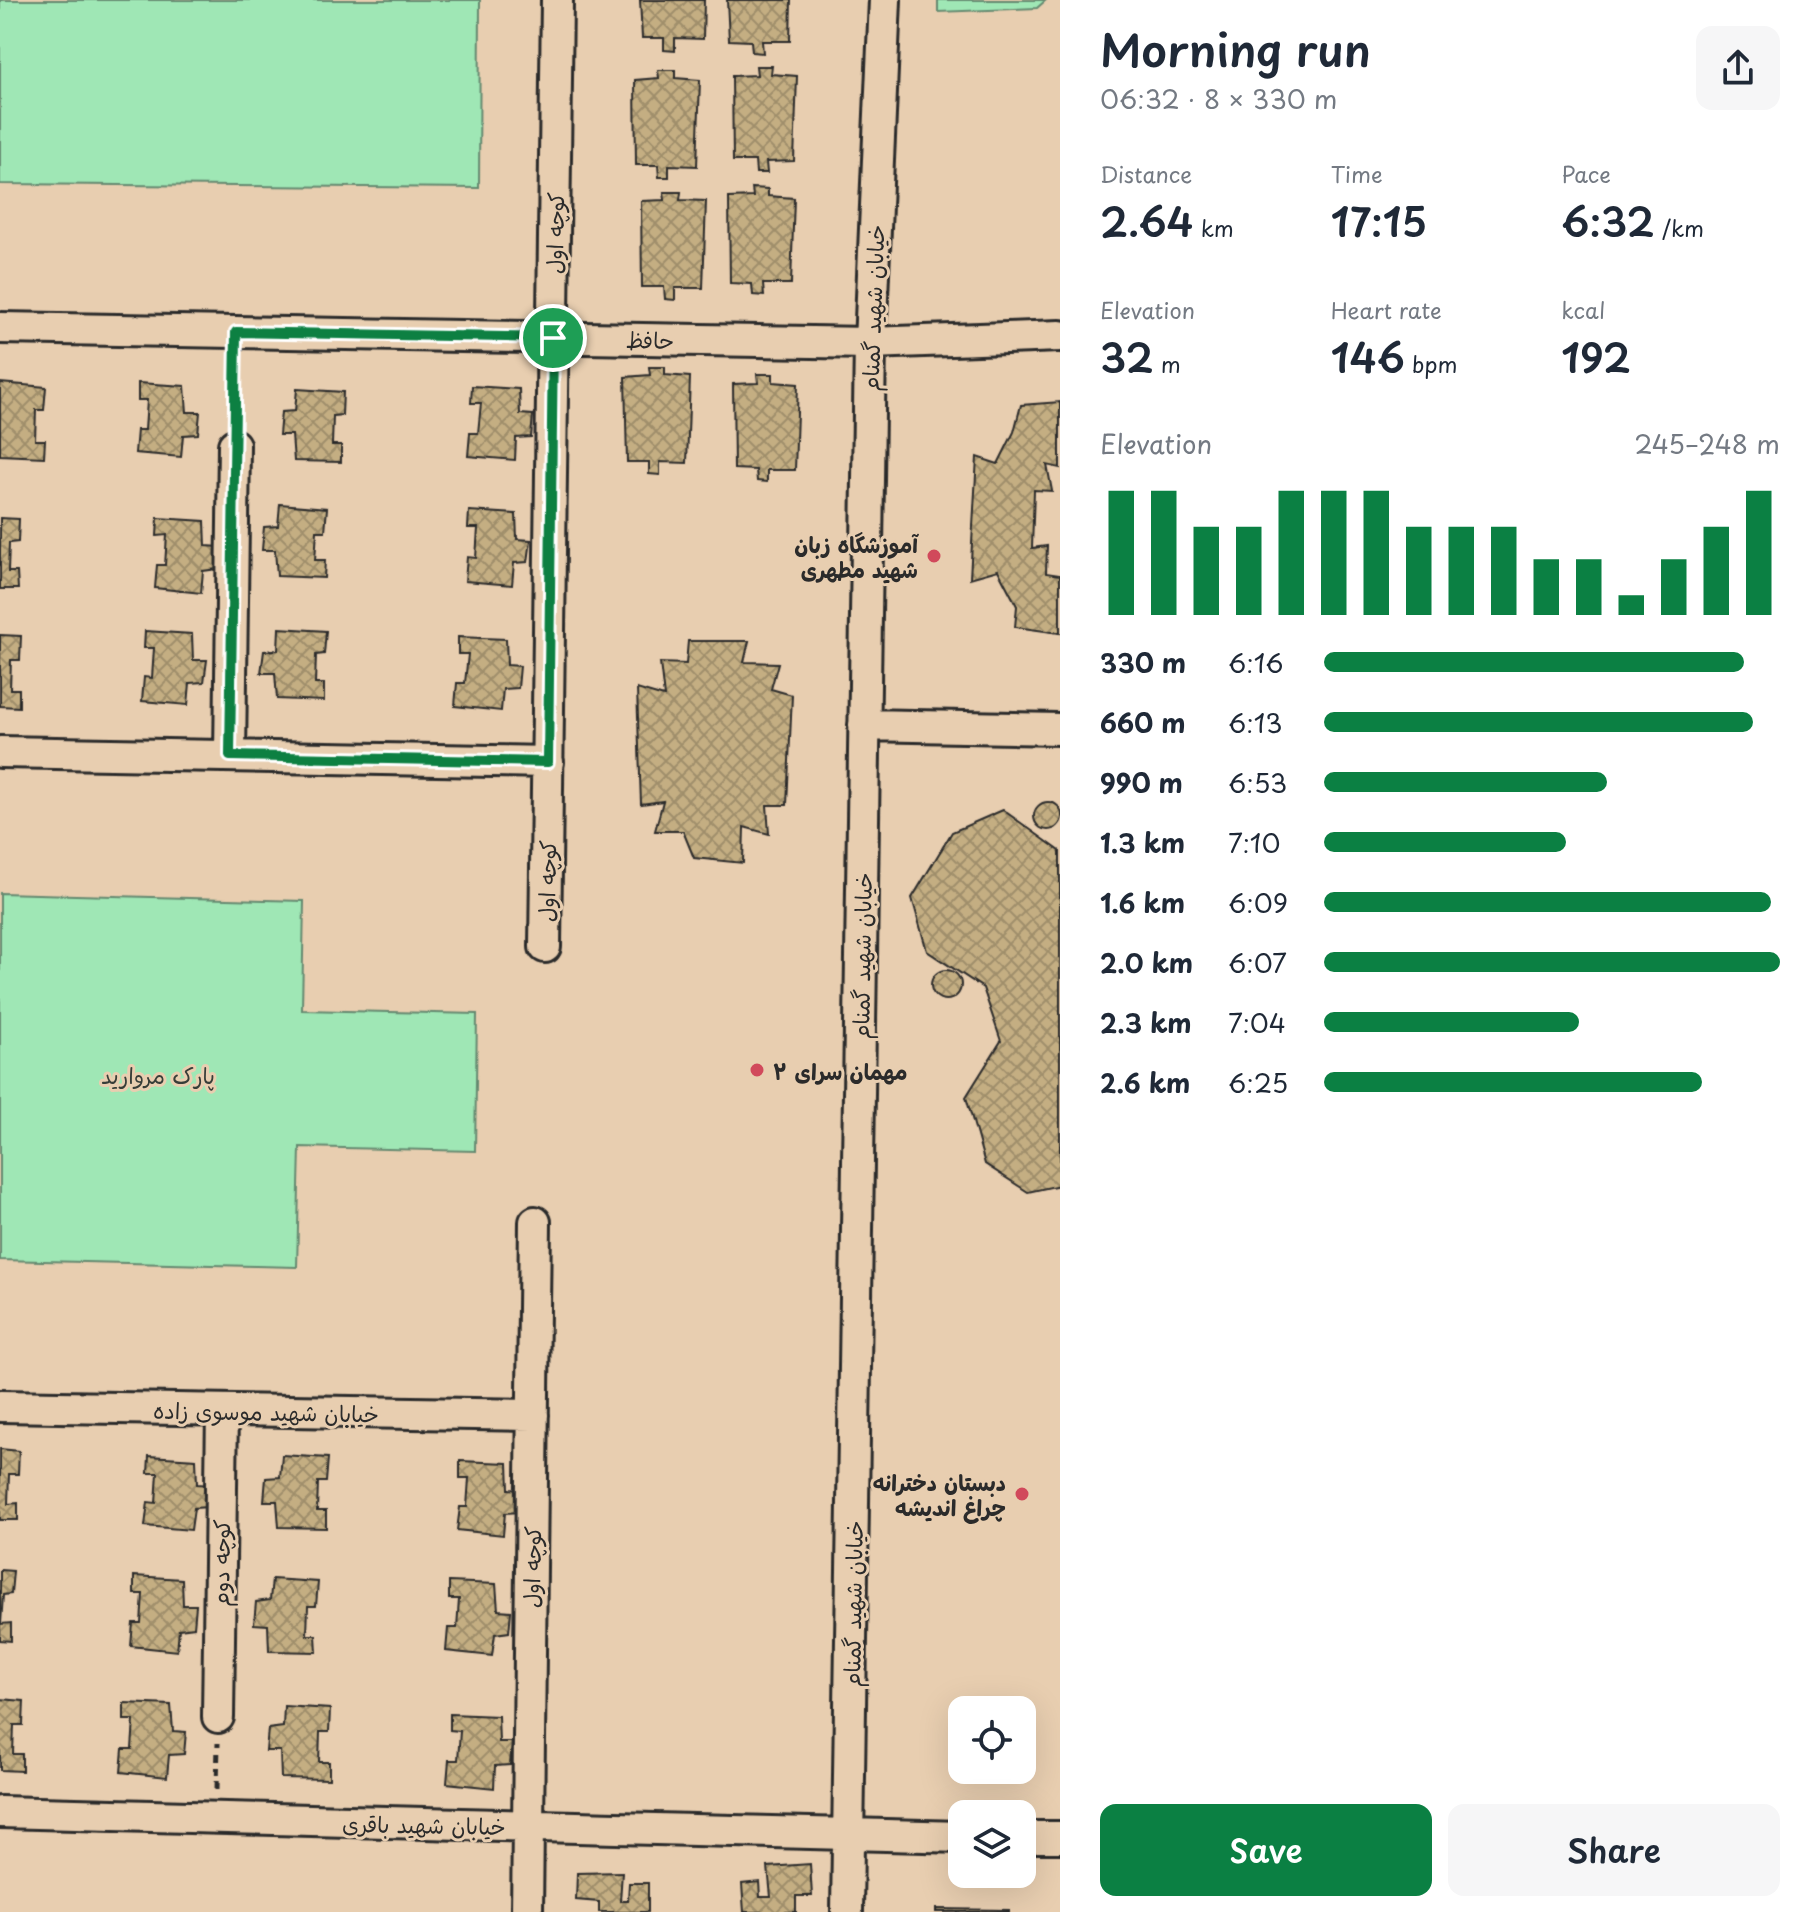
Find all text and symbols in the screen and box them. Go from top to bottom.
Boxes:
text: Morning run [1100,16,1371,82]
button: share [1696,26,1780,110]
text: 06:32 · 8 × 330 m [1100,79,1337,118]
text: Distance [1100,157,1192,190]
text: Time [1331,157,1383,190]
text: Pace [1561,157,1611,190]
text: 2.64 [1100,190,1194,251]
text: 17:15 [1331,190,1427,251]
text: 6:32 [1561,190,1655,251]
street label: کوچه اول [537,192,571,274]
text: km [1194,211,1234,244]
text: /km [1655,211,1704,244]
street label: خیابان شهید گمنام [853,224,894,392]
text: Elevation [1100,293,1195,326]
text: Heart rate [1331,293,1442,326]
text: kcal [1561,293,1605,326]
pin [519,304,587,372]
icon: arrive [531,316,575,360]
street label: حافظ [626,322,674,356]
text: 32 [1100,326,1154,387]
text: 146 [1331,326,1405,387]
text: 192 [1561,326,1631,387]
text: m [1154,347,1181,380]
text: bpm [1405,347,1458,380]
text: Elevation [1100,424,1212,463]
text: 245–248 m [1634,424,1780,463]
place label: آموزشگاه زبان شهید مطهری [794,527,919,585]
marker: آموزشگاه زبان شهید مطهری [925,547,943,565]
text: 330 m [1100,643,1186,682]
text: 6:16 [1228,643,1284,682]
text: 660 m [1100,703,1185,742]
text: 6:13 [1228,703,1283,742]
text: 990 m [1100,763,1183,802]
text: 6:53 [1228,763,1287,802]
text: 1.3 km [1100,823,1185,862]
text: 7:10 [1228,823,1281,862]
street label: کوچه اول [529,840,563,922]
street label: خیابان شهید گمنام [843,872,882,1040]
text: 1.6 km [1100,883,1185,922]
text: 6:09 [1228,883,1288,922]
text: 2.0 km [1100,943,1193,982]
text: 6:07 [1228,943,1287,982]
text: 2.3 km [1100,1003,1192,1042]
text: 7:04 [1228,1003,1286,1042]
place label: مهمان سرای ۲ [773,1054,908,1087]
park label: پارک مروارید [101,1058,215,1091]
marker: مهمان سرای ۲ [748,1061,766,1079]
text: 2.6 km [1100,1063,1190,1102]
text: 6:25 [1228,1063,1288,1102]
street label: خیابان شهید موسوی زاده [153,1393,379,1429]
place label: دبستان دخترانه چراغ اندیشه [872,1465,1006,1524]
marker: دبستان دخترانه چراغ اندیشه [1013,1485,1031,1503]
street label: کوچه دوم [203,1519,240,1607]
street label: خیابان شهید گمنام [834,1520,873,1688]
street label: کوچه اول [514,1526,548,1608]
map controls [948,1696,1036,1888]
button: locate [948,1696,1036,1784]
button: layers [948,1800,1036,1888]
button: Save [1100,1804,1432,1896]
button: Share [1448,1804,1780,1896]
street label: خیابان شهید باقری [342,1806,506,1842]

